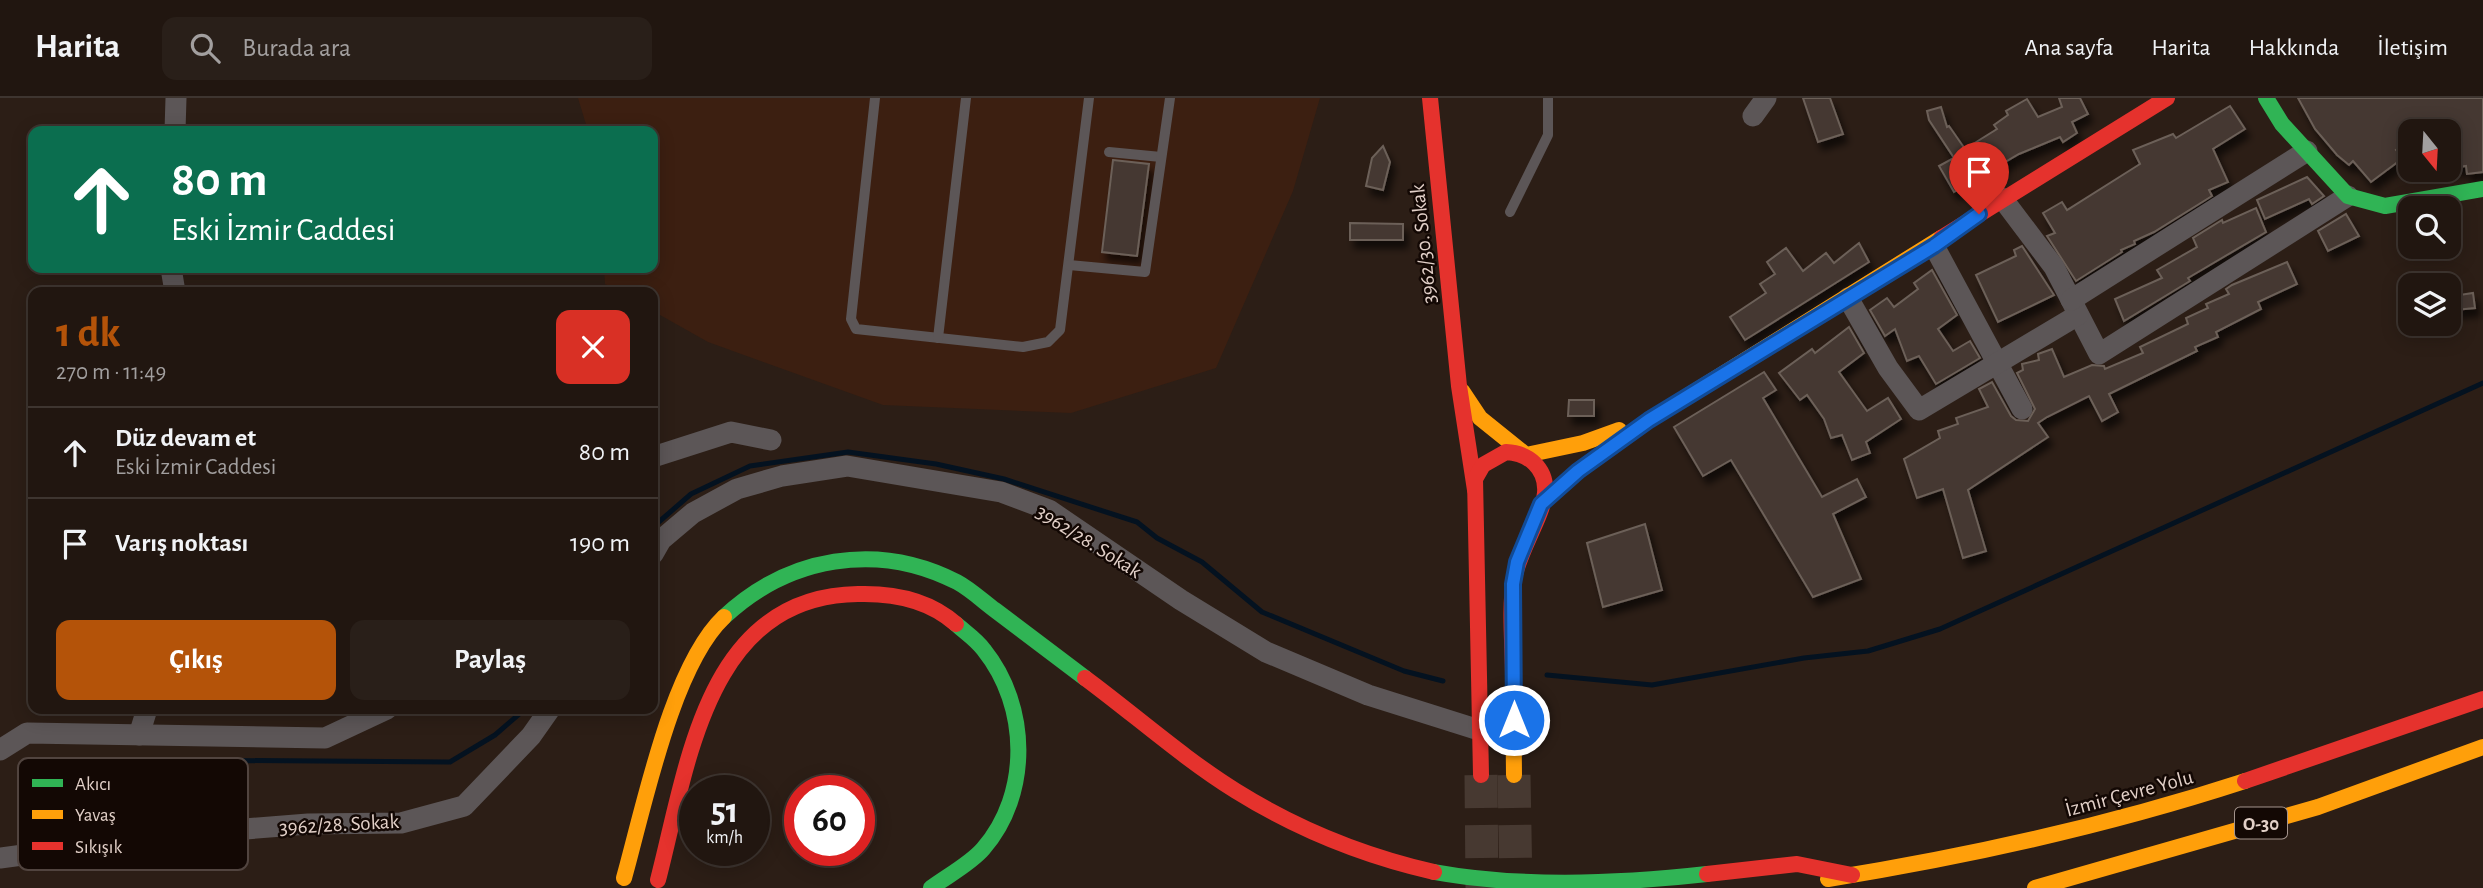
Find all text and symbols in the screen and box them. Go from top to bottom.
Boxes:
search box [162,17,652,80]
icon: search [186,29,224,67]
text: Harita [35,31,120,64]
text: Burada ara [242,35,351,61]
text: Ana sayfa [2024,36,2114,60]
text: Harita [2152,36,2211,60]
text: Hakkında [2249,36,2339,60]
text: İletişim [2377,36,2448,60]
north arrow [2398,119,2460,182]
map controls [2398,119,2461,336]
pin [1949,142,2009,214]
icon: arrive [1960,153,1998,191]
icon: ahead [56,154,147,245]
text: 80 m [171,156,268,205]
street label: 3962/30. Sokak [1407,183,1440,305]
button: search [2398,196,2461,259]
text: Eski İzmir Caddesi [171,214,395,246]
button: layers [2398,273,2461,336]
button: close [556,310,630,384]
text: 1 dk [56,312,120,354]
text: 270 m · 11:49 [56,361,166,384]
text: Düz devam et [115,425,256,451]
icon: ahead [56,434,94,472]
text: 80 m [579,439,630,465]
text: Eski İzmir Caddesi [115,456,276,479]
street label: 3962/28. Sokak [1032,501,1146,582]
icon: arrive [56,525,94,563]
text: Varış noktası [115,530,248,556]
text: 190 m [570,530,630,556]
button: Çıkış [56,620,336,700]
button: Paylaş [350,620,630,700]
position arrow [1477,683,1551,757]
legend [18,758,248,870]
street label: İzmir Çevre Yolu [2063,765,2196,821]
text: Akıcı [75,775,111,794]
speed limit sign: 60 [784,775,875,866]
text: 51 [711,794,738,829]
text: Yavaş [75,806,116,825]
road number: O-30 [2235,808,2287,838]
street label: 3962/28. Sokak [279,811,400,838]
text: km/h [706,829,743,847]
text: Sıkışık [75,838,122,857]

